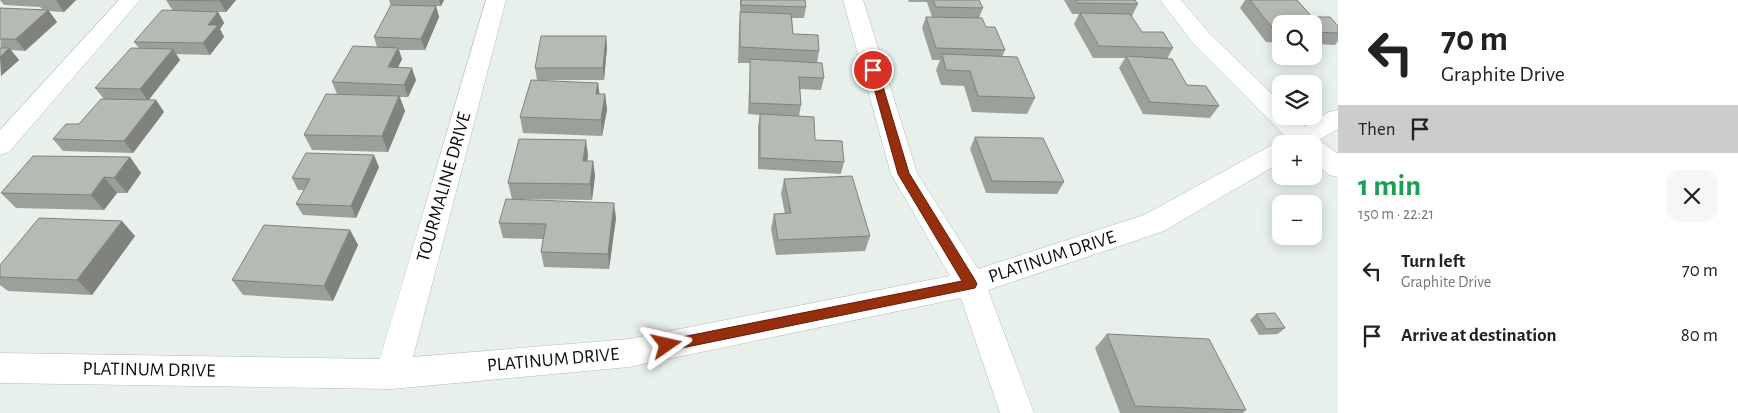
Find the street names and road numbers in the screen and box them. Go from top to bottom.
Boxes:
street label: TOURMALINE DRIVE [414,110,474,264]
street label: PLATINUM DRIVE [986,227,1118,287]
street label: PLATINUM DRIVE [486,345,620,375]
street label: PLATINUM DRIVE [83,359,215,381]

